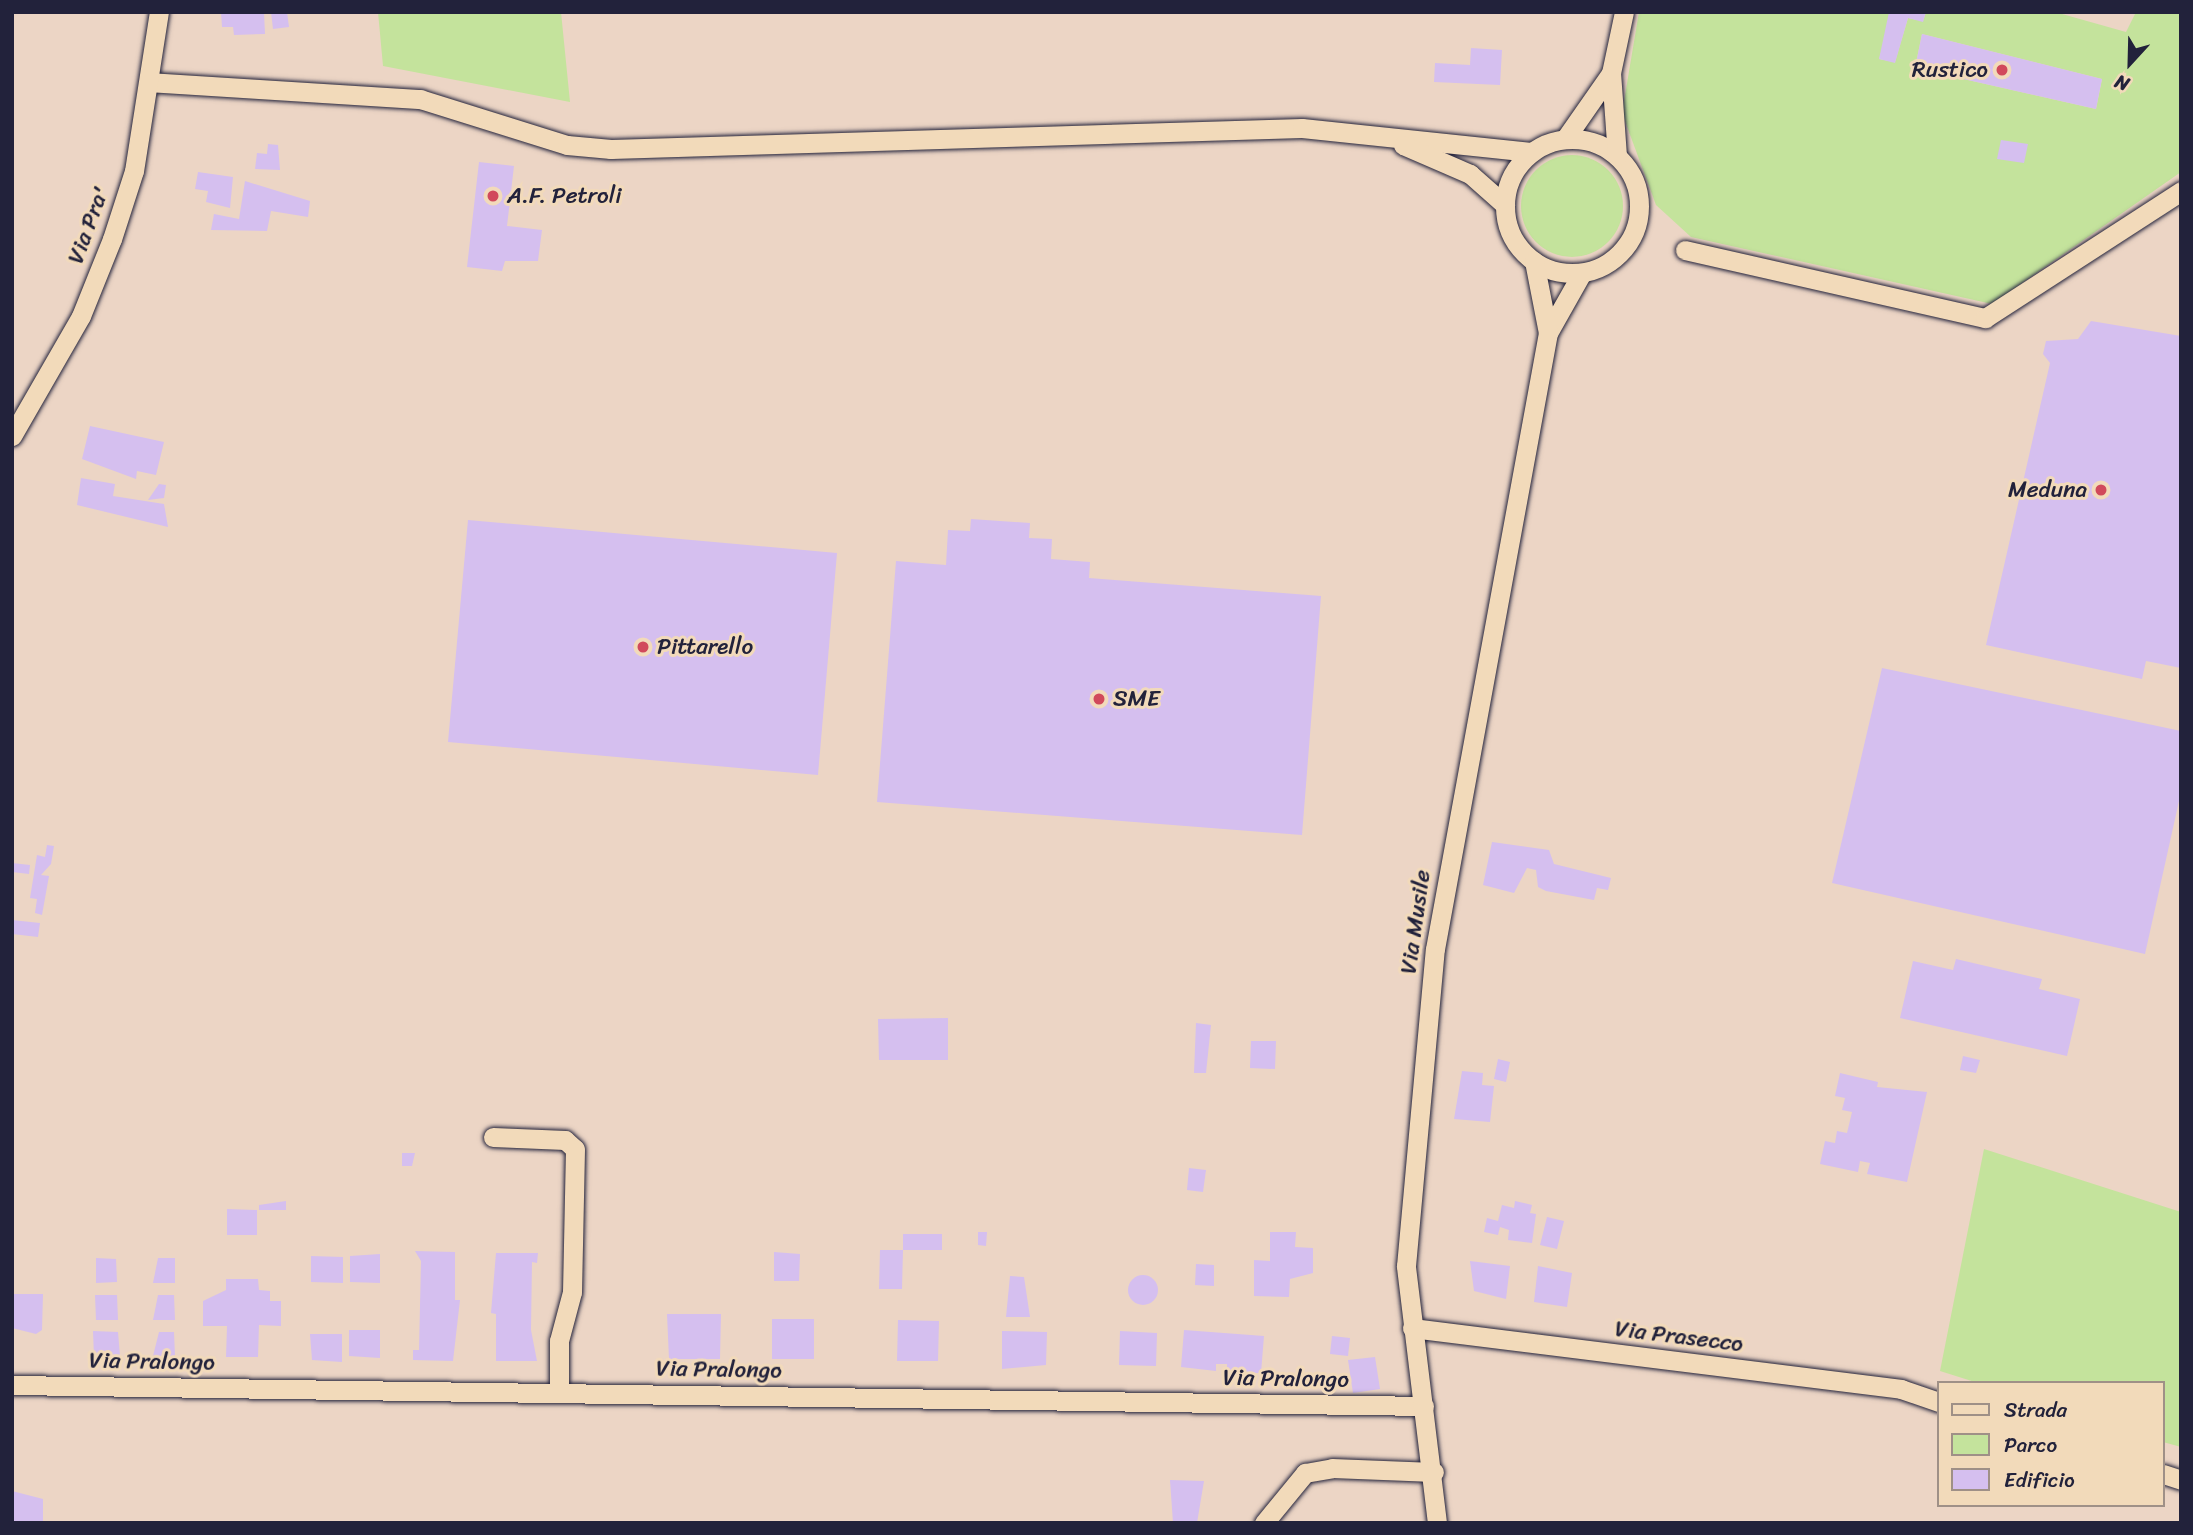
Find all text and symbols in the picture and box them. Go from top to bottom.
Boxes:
north arrow [2095,28,2165,98]
place label: Rustico [1912,56,1988,84]
marker: Rustico [1994,62,2010,78]
text: N [2110,65,2134,101]
street label: Via Pra' [62,182,116,268]
place label: A.F. Petroli [507,182,622,210]
marker: A.F. Petroli [485,188,501,204]
place label: Meduna [2008,476,2087,504]
marker: Meduna [2093,482,2109,498]
place label: Pittarello [657,633,753,661]
marker: Pittarello [635,639,651,655]
place label: SME [1113,685,1160,713]
marker: SME [1091,691,1107,707]
street label: Via Musile [1395,869,1437,975]
street label: Via Prasecco [1613,1315,1745,1359]
street label: Via Pralongo [89,1347,215,1377]
street label: Via Pralongo [656,1355,782,1385]
street label: Via Pralongo [1223,1364,1349,1394]
legend [1938,1381,2165,1507]
text: Strada [2004,1391,2067,1429]
text: Parco [2004,1426,2057,1464]
text: Edificio [2004,1461,2075,1499]

